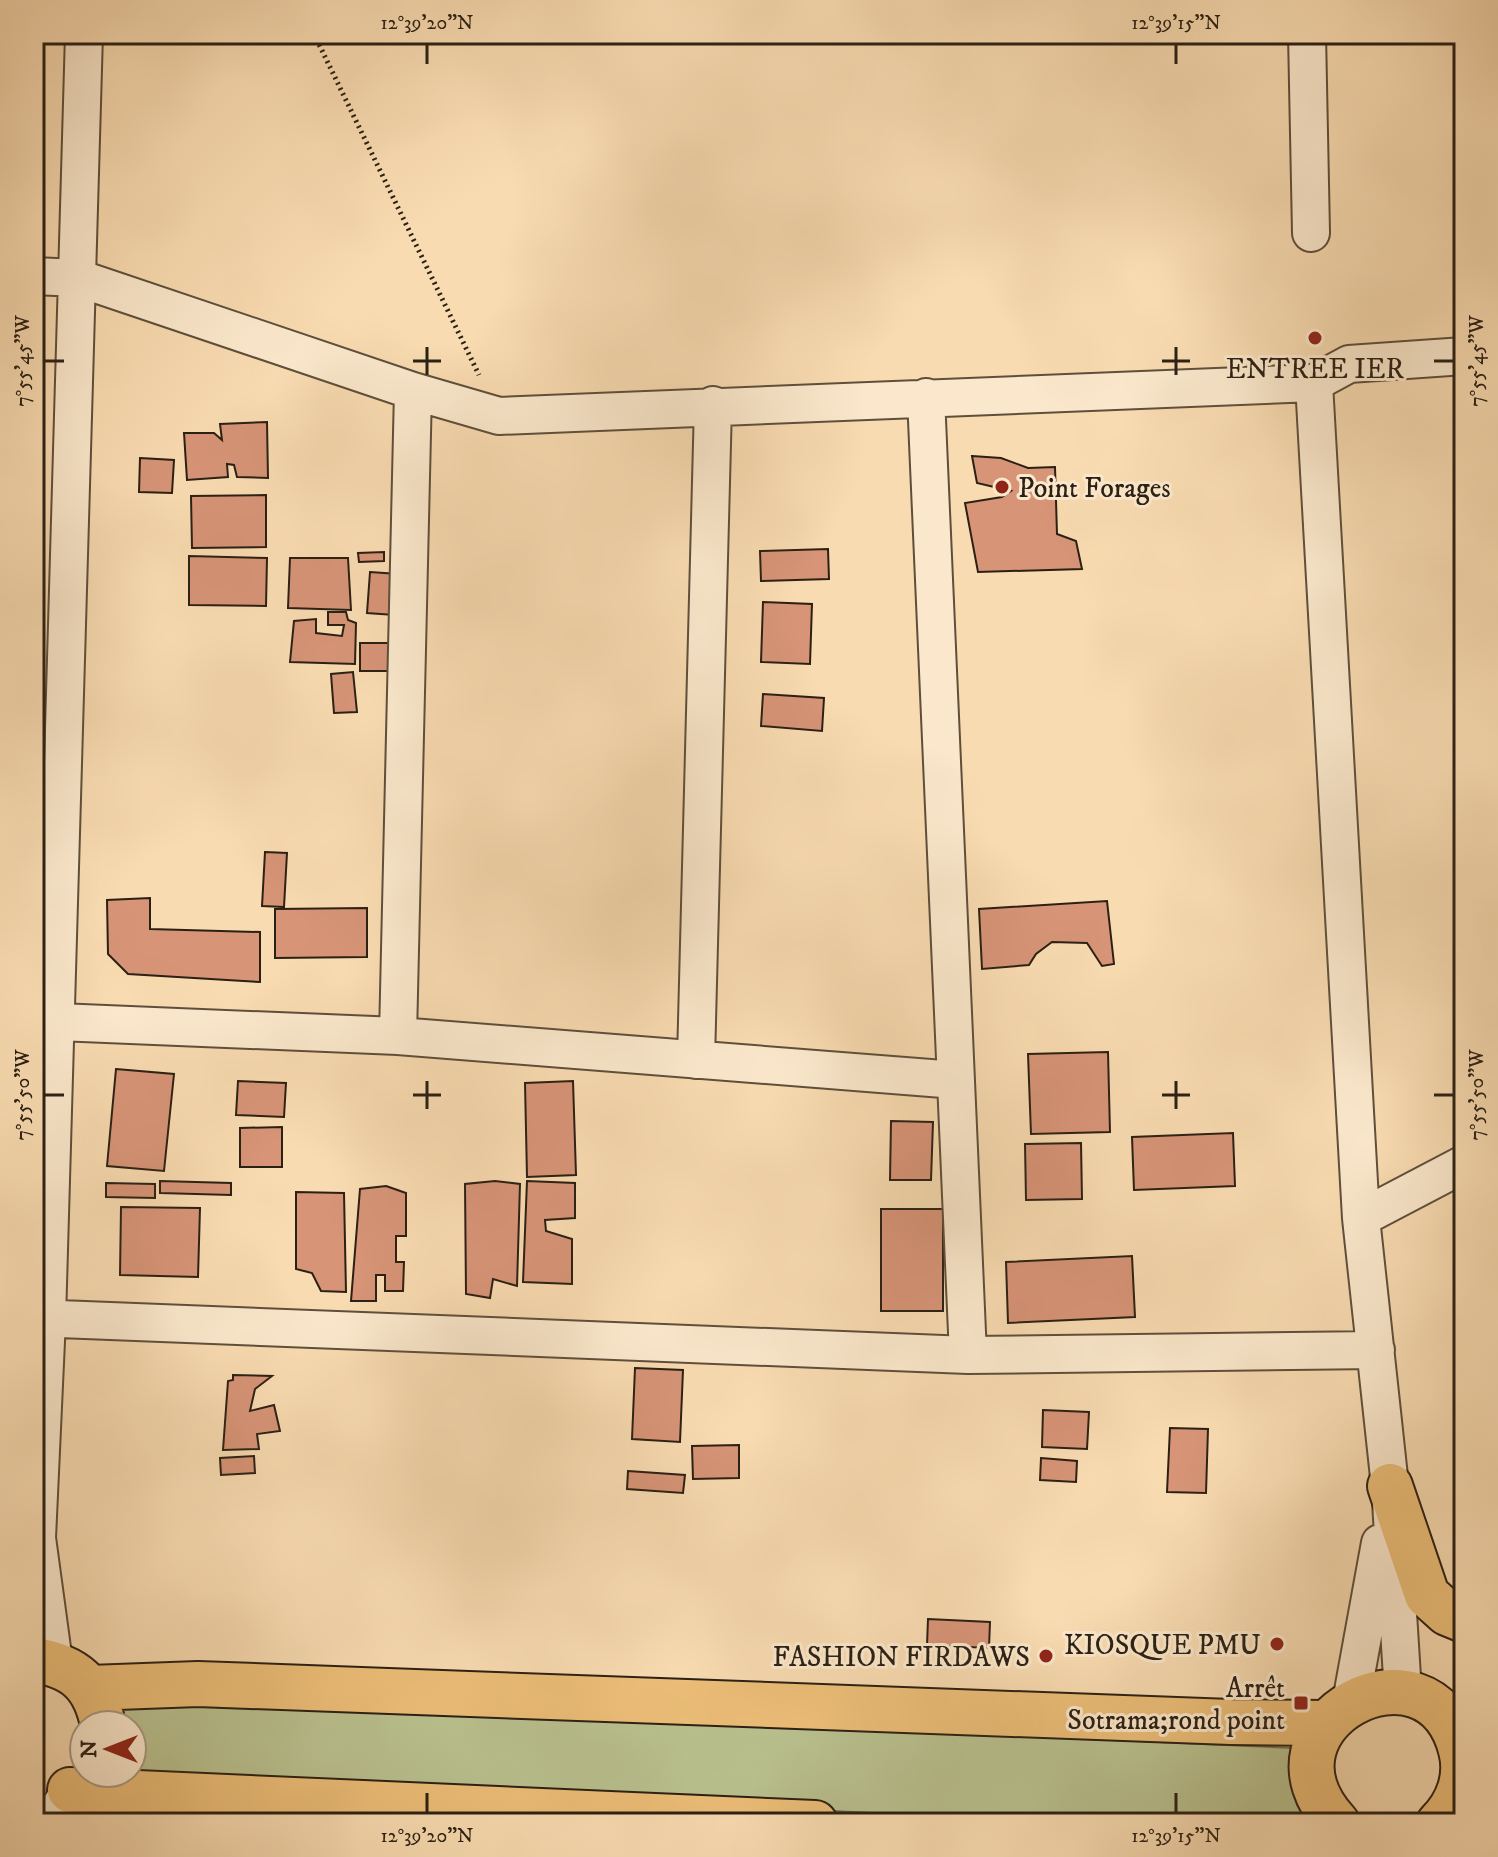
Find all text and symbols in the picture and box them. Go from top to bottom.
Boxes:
text: 12°39'20"N [380,11,474,36]
text: 12°39'15"N [1131,11,1221,36]
text: 7°55'45"W [11,315,36,407]
text: 7°55'45"W [1465,315,1490,407]
marker: ENTREE IER [1306,329,1324,347]
place label: ENTREE IER [1226,352,1405,387]
place label: Point Forages [1018,471,1171,506]
marker: Point Forages [993,478,1011,496]
text: 7°55'50"W [11,1049,36,1140]
text: 7°55'50"W [1465,1049,1490,1140]
place label: KIOSQUE PMU [1064,1628,1261,1663]
marker: KIOSQUE PMU [1268,1635,1286,1653]
place label: FASHION FIRDAWS [773,1640,1030,1675]
marker: FASHION FIRDAWS [1037,1647,1055,1665]
place label: Arrêt Sotrama;rond point [1067,1671,1285,1738]
marker: Arrêt Sotrama;rond point [1292,1694,1310,1712]
north arrow [68,1709,148,1789]
text: N [76,1740,103,1758]
text: 12°39'20"N [380,1824,474,1849]
text: 12°39'15"N [1131,1824,1221,1849]

